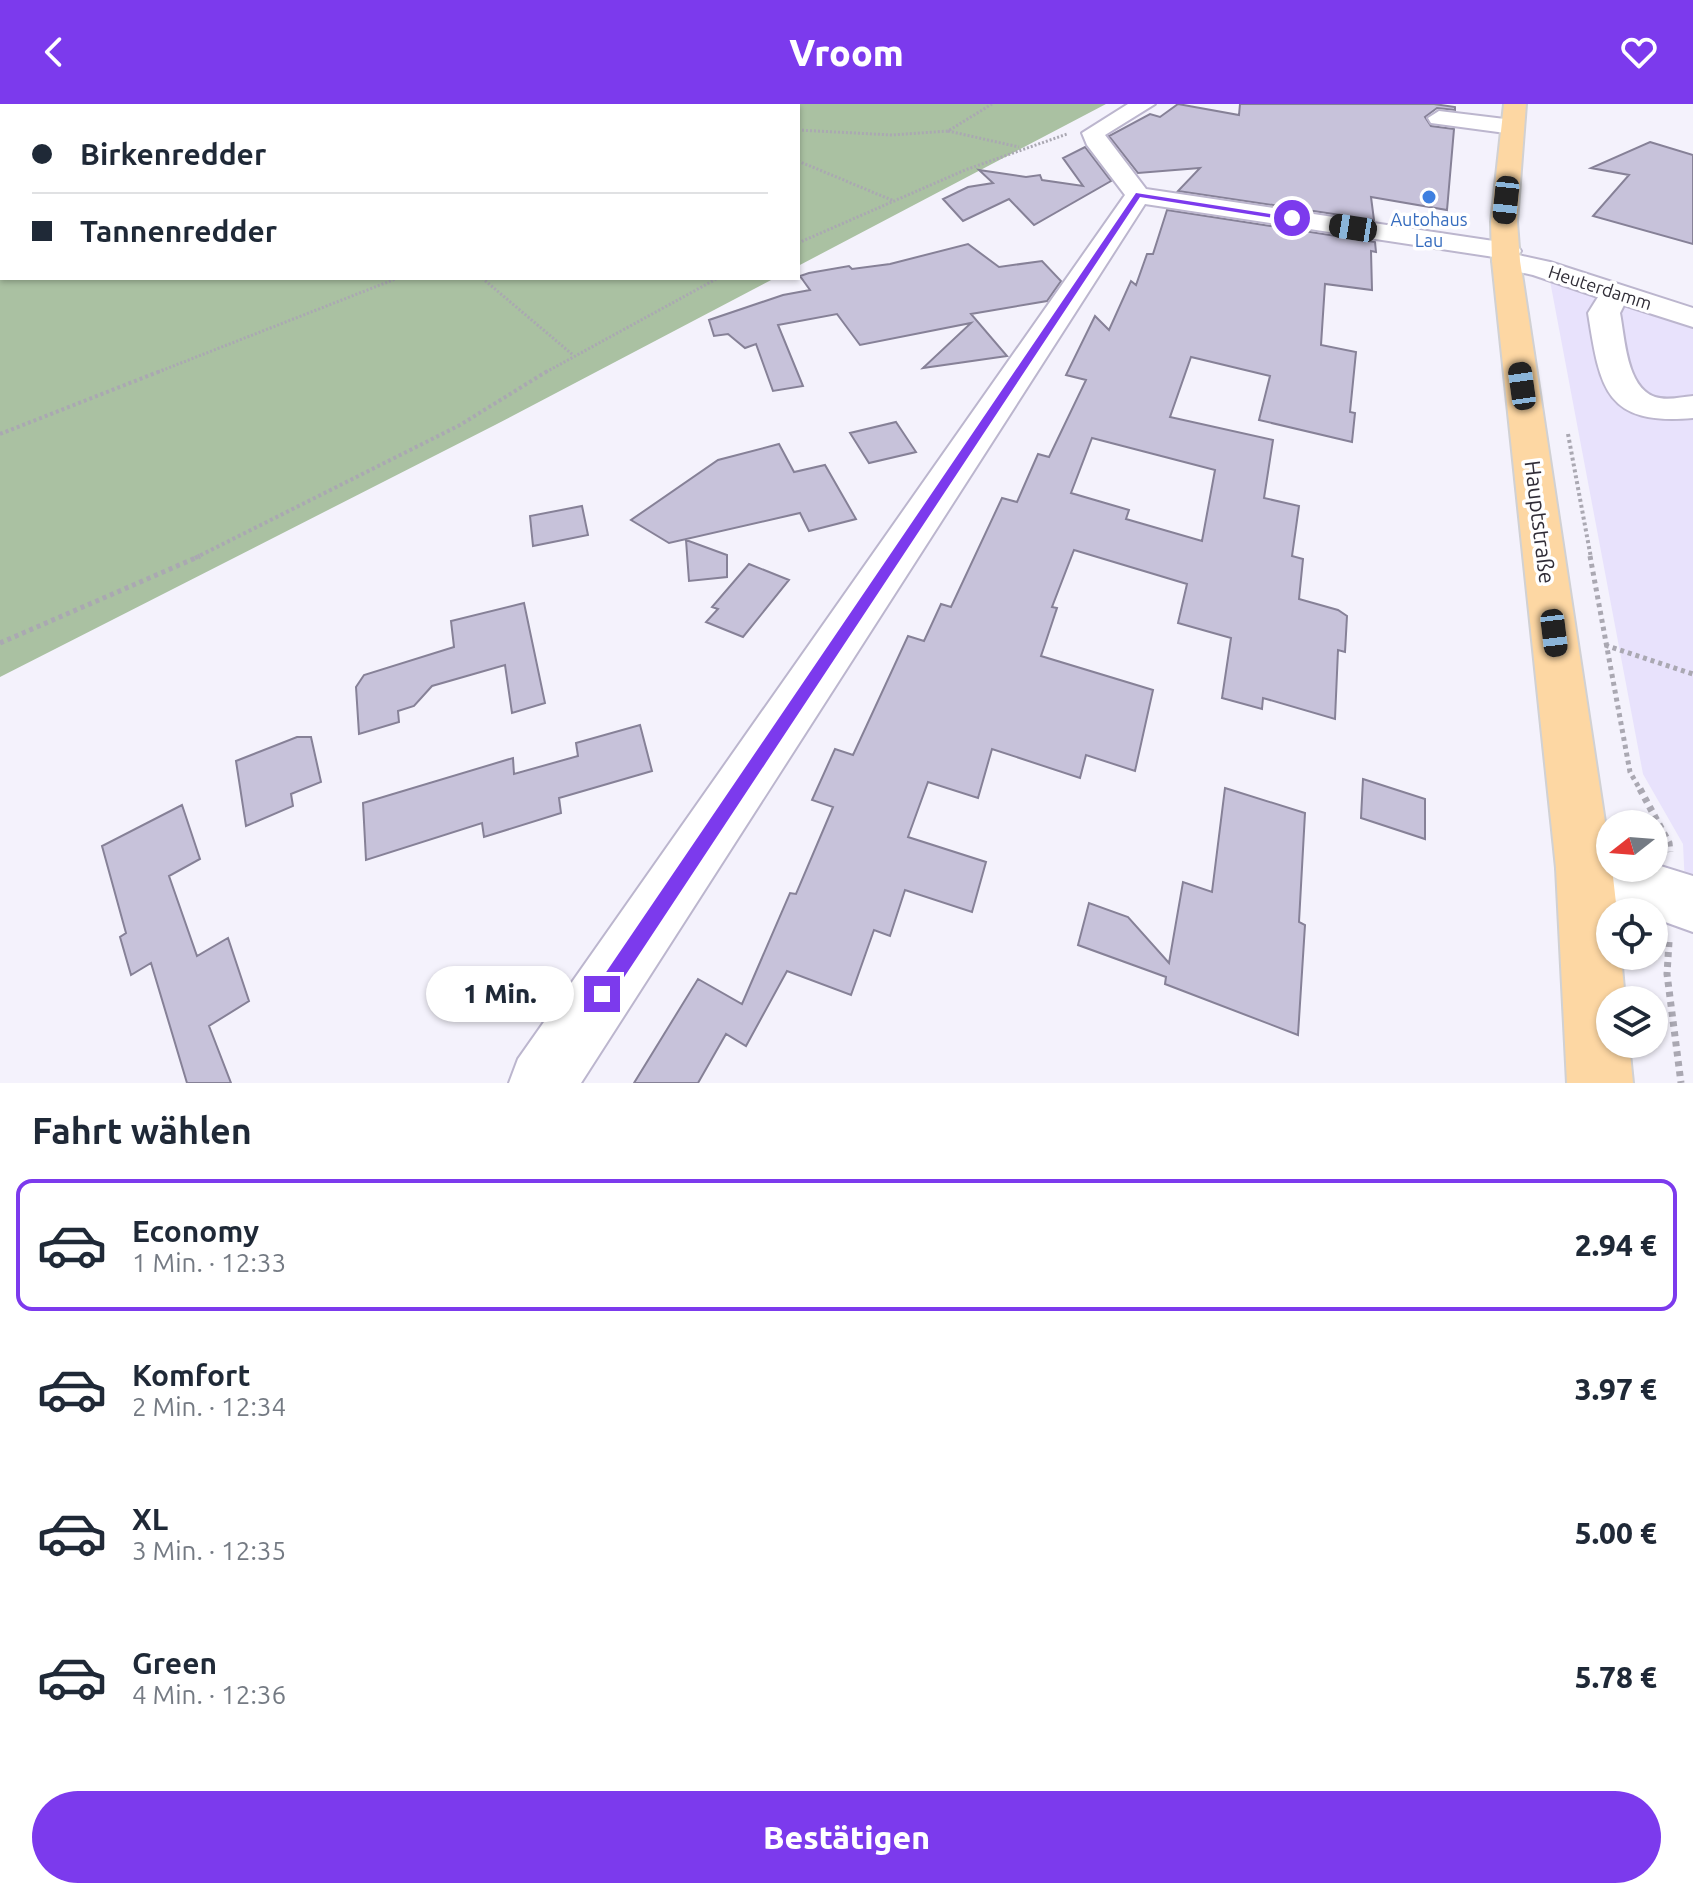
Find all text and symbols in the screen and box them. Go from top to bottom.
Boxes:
icon: back [32,30,76,74]
icon: heart [1617,30,1661,74]
text: Vroom [789,32,904,73]
text: Birkenredder [80,137,266,171]
car [1492,175,1520,225]
marker: Autohaus Lau [1420,188,1438,206]
route start [1274,200,1310,236]
place label: Autohaus Lau [1390,209,1468,250]
car [1327,212,1379,244]
text: Tannenredder [80,214,277,248]
street label: Heuterdamm [1546,261,1654,313]
car [1507,361,1537,411]
street label: Hauptstraße [1521,459,1560,585]
car [1539,608,1569,658]
north arrow [1596,810,1668,882]
map controls [1596,810,1668,1058]
button: locate [1596,898,1668,970]
callout: 1 Min. [426,966,574,1022]
route end [584,976,620,1012]
text: 1 Min. [463,979,537,1008]
button: layers [1596,986,1668,1058]
text: Fahrt wählen [32,1110,252,1151]
icon: car [36,1209,108,1281]
text: Economy [132,1214,259,1248]
text: 2.94 € [1575,1228,1657,1262]
text: 1 Min. · 12:33 [132,1248,286,1277]
icon: car [36,1353,108,1425]
text: Komfort [132,1358,250,1392]
text: 3.97 € [1575,1372,1657,1406]
text: 2 Min. · 12:34 [132,1392,286,1421]
icon: car [36,1497,108,1569]
text: XL [132,1502,168,1536]
text: 5.00 € [1575,1516,1657,1550]
text: 3 Min. · 12:35 [132,1536,286,1565]
icon: car [36,1641,108,1713]
text: Green [132,1646,217,1680]
text: 5.78 € [1575,1660,1657,1694]
text: 4 Min. · 12:36 [132,1680,286,1709]
button: Bestätigen [32,1791,1661,1883]

